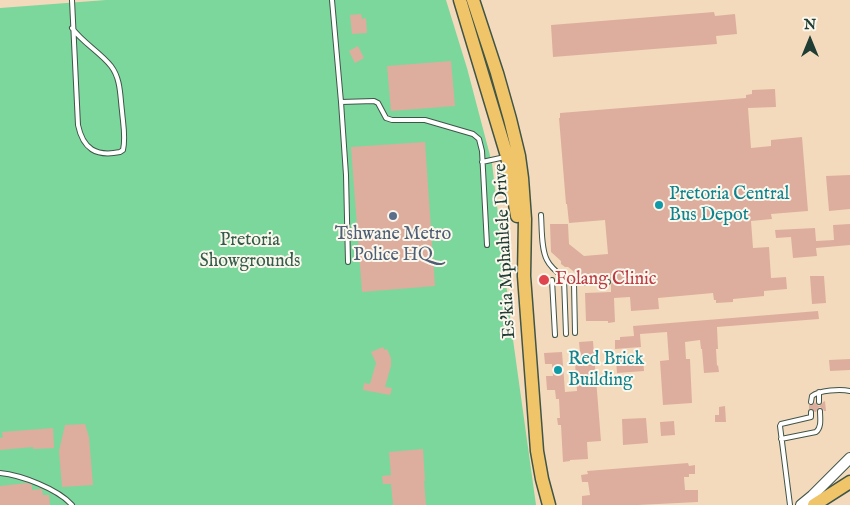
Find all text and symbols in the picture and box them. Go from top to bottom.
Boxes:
north arrow [785,15,835,65]
text: N [804,16,816,34]
street label: Es'kia Mphahlele Drive [491,163,521,339]
place label: Pretoria Central Bus Depot [669,184,789,226]
marker: Pretoria Central Bus Depot [653,199,665,211]
marker: Tshwane Metro Police HQ [387,210,399,222]
place label: Tshwane Metro Police HQ [335,224,451,266]
park label: Pretoria Showgrounds [200,230,300,272]
place label: Folang Clinic [555,269,657,291]
marker: Folang Clinic [537,273,551,287]
place label: Red Brick Building [568,349,644,392]
marker: Red Brick Building [552,364,564,376]

